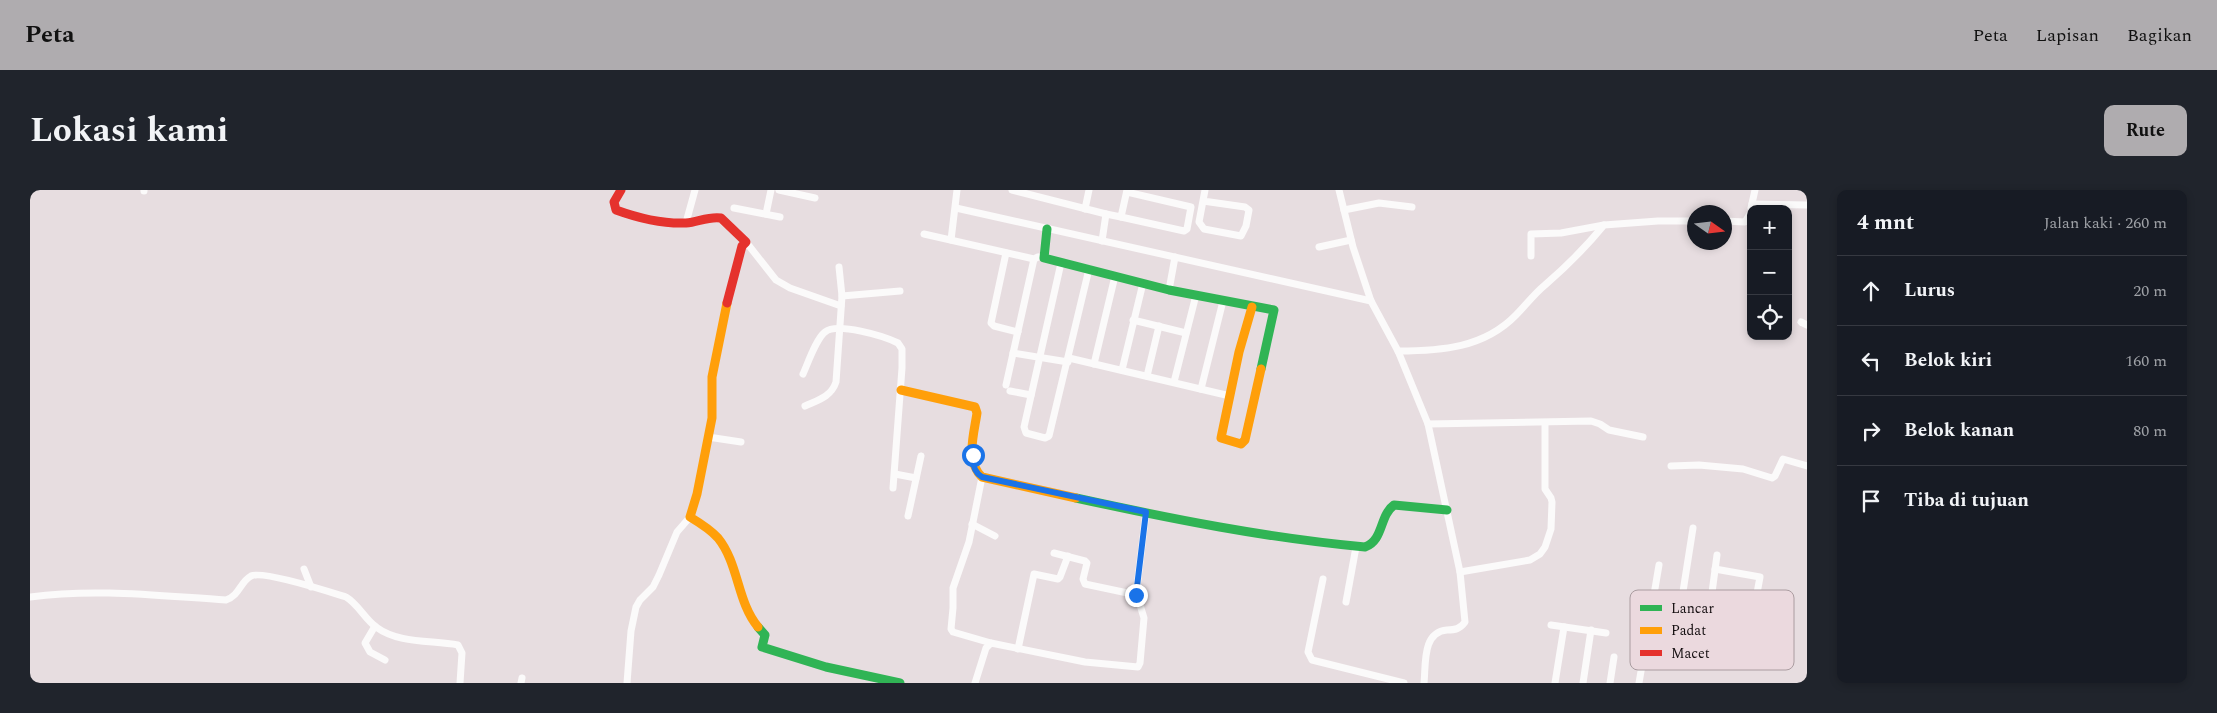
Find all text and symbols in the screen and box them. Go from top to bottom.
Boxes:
text: Peta [25,17,75,53]
text: Peta [1973,22,2008,49]
text: Lapisan [2036,22,2099,49]
text: Bagikan [2127,22,2192,49]
text: Lokasi kami [30,104,229,157]
button: Rute [2104,105,2187,156]
north arrow [1687,205,1732,250]
map controls [1747,205,1792,340]
button: + [1747,205,1792,250]
text: 4 mnt [1857,207,1914,239]
text: Jalan kaki · 260 m [2044,211,2167,235]
button: − [1747,250,1792,295]
text: Lurus [1904,276,1955,305]
icon: ahead [1857,277,1885,305]
text: 20 m [2133,279,2167,303]
button: locate [1747,295,1792,340]
text: Belok kiri [1904,346,1992,375]
icon: left [1857,347,1885,375]
text: 160 m [2125,349,2167,373]
text: Belok kanan [1904,416,2014,445]
icon: right [1857,417,1885,445]
text: 80 m [2133,419,2167,443]
route start [962,444,985,467]
text: Tiba di tujuan [1904,486,2029,515]
icon: arrive [1857,487,1885,515]
route end [1125,584,1148,607]
legend [1630,590,1794,670]
text: Lancar [1671,598,1714,619]
text: Padat [1671,620,1706,641]
text: Macet [1671,643,1710,664]

